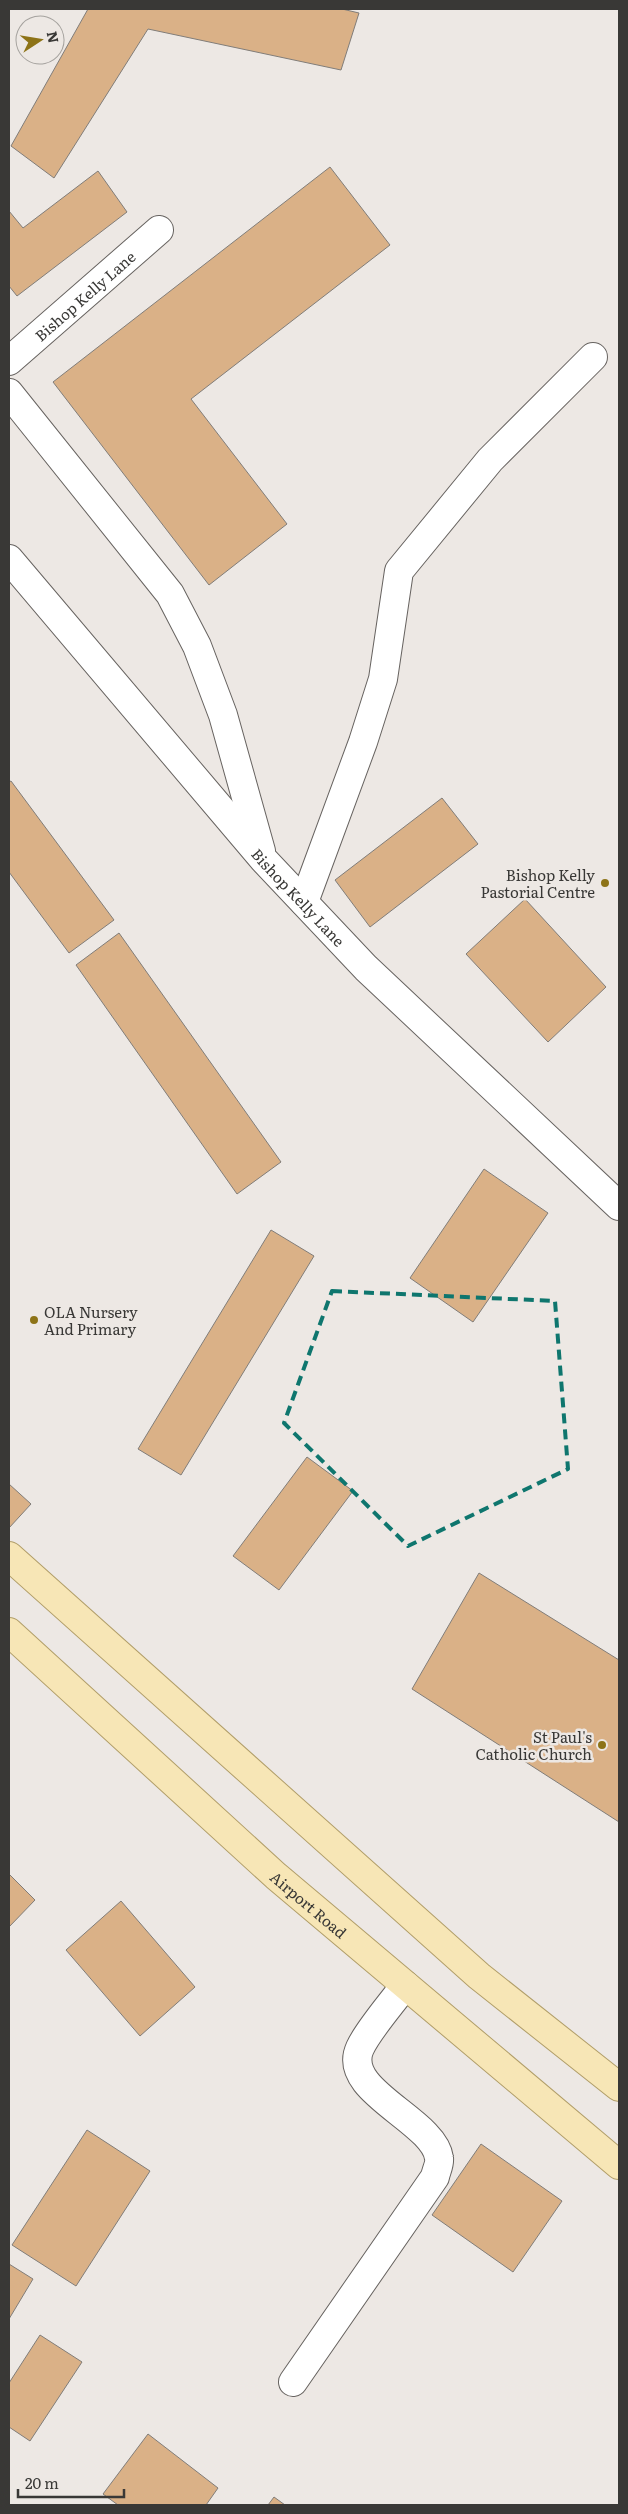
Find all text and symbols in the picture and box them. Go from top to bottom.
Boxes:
north arrow [15,15,65,65]
text: N [43,29,65,45]
street label: Bishop Kelly Lane [29,245,140,346]
street label: Bishop Kelly Lane [247,843,351,951]
place label: Bishop Kelly Pastorial Centre [481,863,595,903]
marker: Bishop Kelly Pastorial Centre [599,877,611,889]
place label: OLA Nursery And Primary [44,1300,138,1340]
marker: OLA Nursery And Primary [28,1314,40,1326]
place label: St Paul's Catholic Church [475,1725,592,1765]
marker: St Paul's Catholic Church [596,1739,608,1751]
street label: Airport Road [266,1865,352,1943]
scale bar [18,2466,124,2498]
text: 20 m [25,2471,59,2494]

